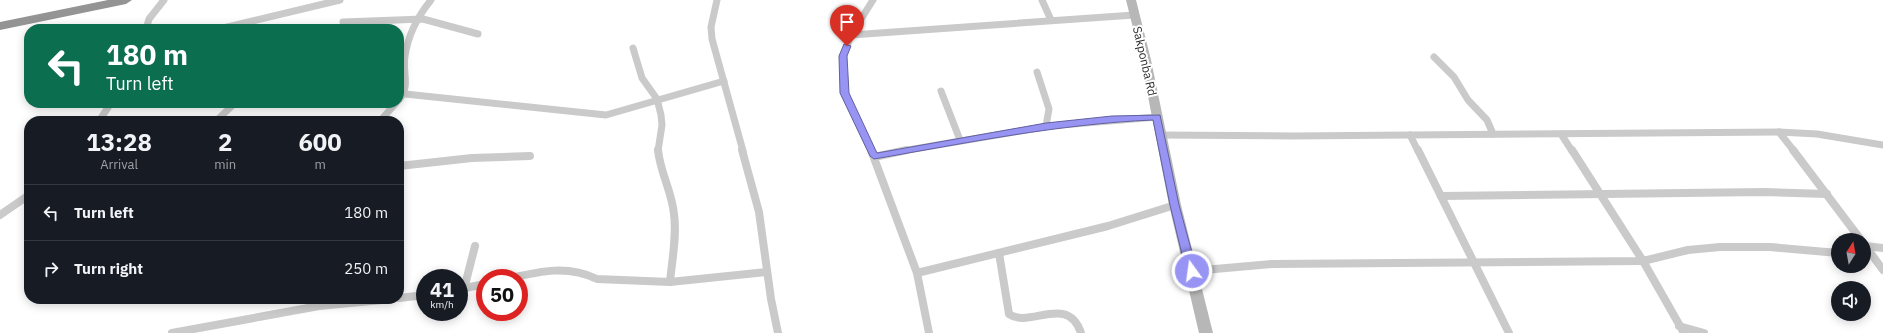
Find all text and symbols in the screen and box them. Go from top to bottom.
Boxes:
pin [830,5,864,46]
icon: arrive [836,11,858,33]
street label: Sakponba Rd [1130,25,1160,97]
text: 180 m [106,36,188,73]
icon: left [40,40,92,92]
text: Turn left [106,72,174,95]
text: 13:28 [86,126,152,158]
text: 2 [218,126,232,158]
text: 600 [298,126,342,158]
text: Arrival [100,156,138,173]
text: min [214,156,236,173]
text: m [314,156,326,173]
icon: left [40,202,62,224]
text: Turn left [74,203,134,222]
text: 180 m [344,203,388,222]
north arrow [1831,233,1871,273]
map controls [1831,233,1871,321]
position arrow [1171,250,1213,292]
icon: right [40,258,62,280]
text: Turn right [74,259,143,278]
text: 250 m [344,259,388,278]
speed limit sign: 50 [476,269,528,321]
text: 41 [430,276,454,303]
button: sound [1831,281,1871,321]
text: km/h [430,298,454,311]

